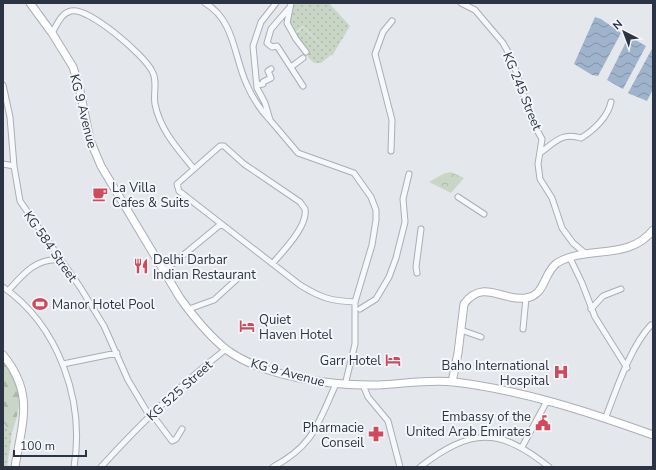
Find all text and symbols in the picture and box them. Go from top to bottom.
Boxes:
north arrow [604,12,644,52]
text: N [610,17,626,33]
street label: KG 245 Street [498,50,546,134]
street label: KG 9 Avenue [65,72,101,150]
place label: La Villa Cafes & Suits [112,179,190,212]
cafe icon: La Villa Cafes & Suits [91,185,109,203]
street label: KG 584 Street [19,208,82,286]
place label: Delhi Darbar Indian Restaurant [153,251,256,284]
restaurant icon: Delhi Darbar Indian Restaurant [132,257,150,275]
sports icon: Manor Hotel Pool [31,295,49,313]
place label: Manor Hotel Pool [52,296,155,314]
place label: Quiet Haven Hotel [259,311,332,344]
hotel icon: Quiet Haven Hotel [238,317,256,335]
hotel icon: Garr Hotel [384,351,402,369]
place label: Garr Hotel [320,352,381,370]
street label: KG 9 Avenue [249,354,327,392]
street label: KG 525 Street [143,356,217,425]
place label: Baho International Hospital [441,357,549,390]
hospital icon: Baho International Hospital [552,363,570,381]
place label: Embassy of the United Arab Emirates [406,408,531,441]
public building icon: Embassy of the United Arab Emirates [534,414,552,432]
place label: Pharmacie Conseil [303,419,364,452]
pharmacy icon: Pharmacie Conseil [367,425,385,443]
scale bar [14,432,86,458]
text: 100 m [20,438,55,454]

